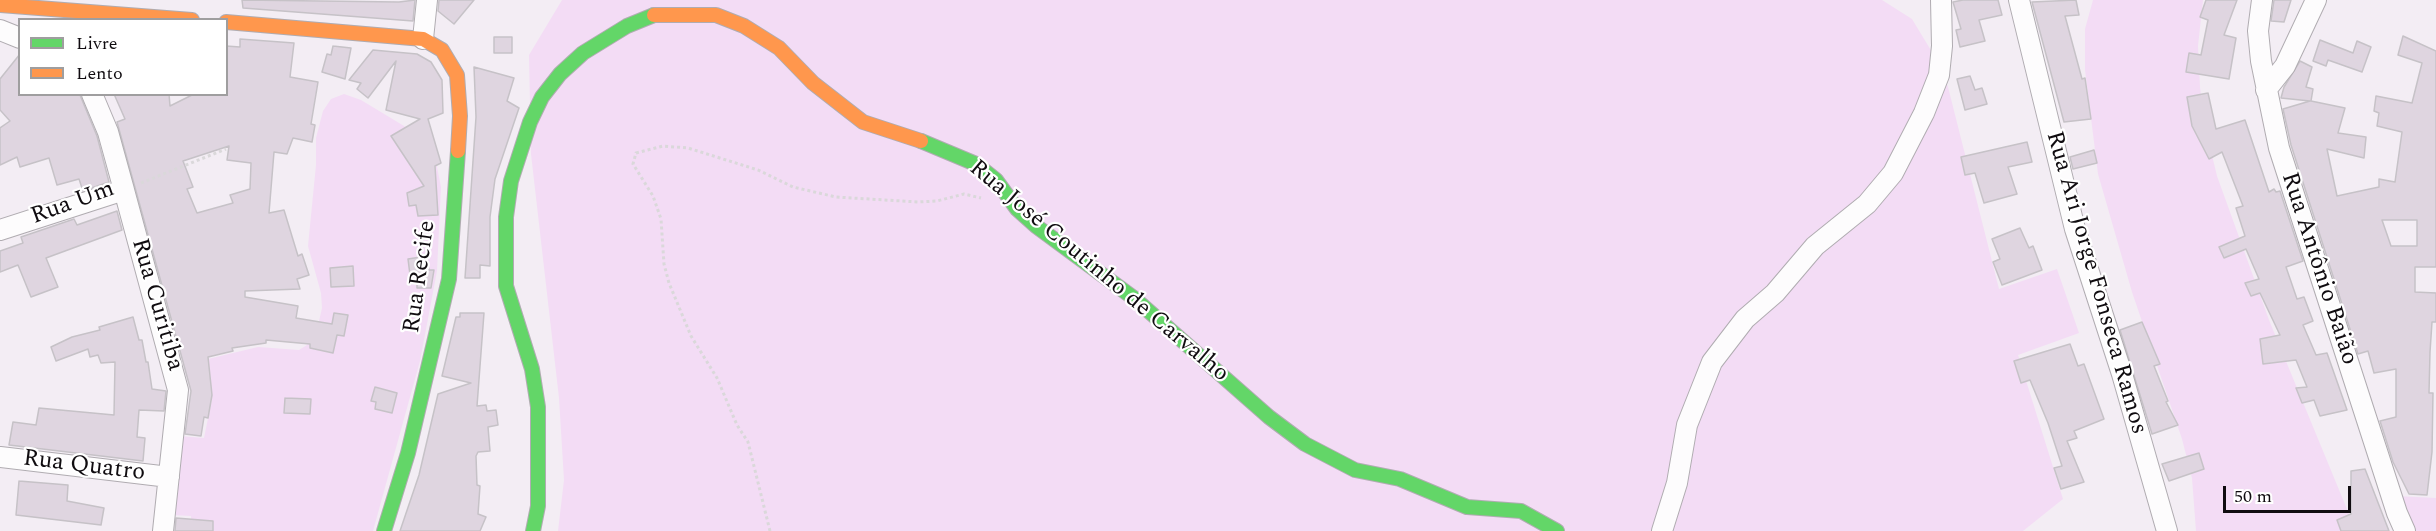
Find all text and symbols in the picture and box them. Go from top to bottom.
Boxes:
legend [18,18,228,96]
text: Livre [76,30,118,57]
text: Lento [76,60,123,87]
street label: Rua Ari Jorge Fonseca Ramos [2038,128,2152,438]
street label: Rua José Coutinho de Carvalho [962,155,1234,389]
street label: Rua Antônio Baião [2273,169,2363,369]
street label: Rua Um [27,176,119,232]
street label: Rua Recife [399,219,443,335]
street label: Rua Curitiba [123,236,189,374]
street label: Rua Quatro [21,445,147,489]
scale bar [2226,474,2354,512]
text: 50 m [2234,483,2272,510]

